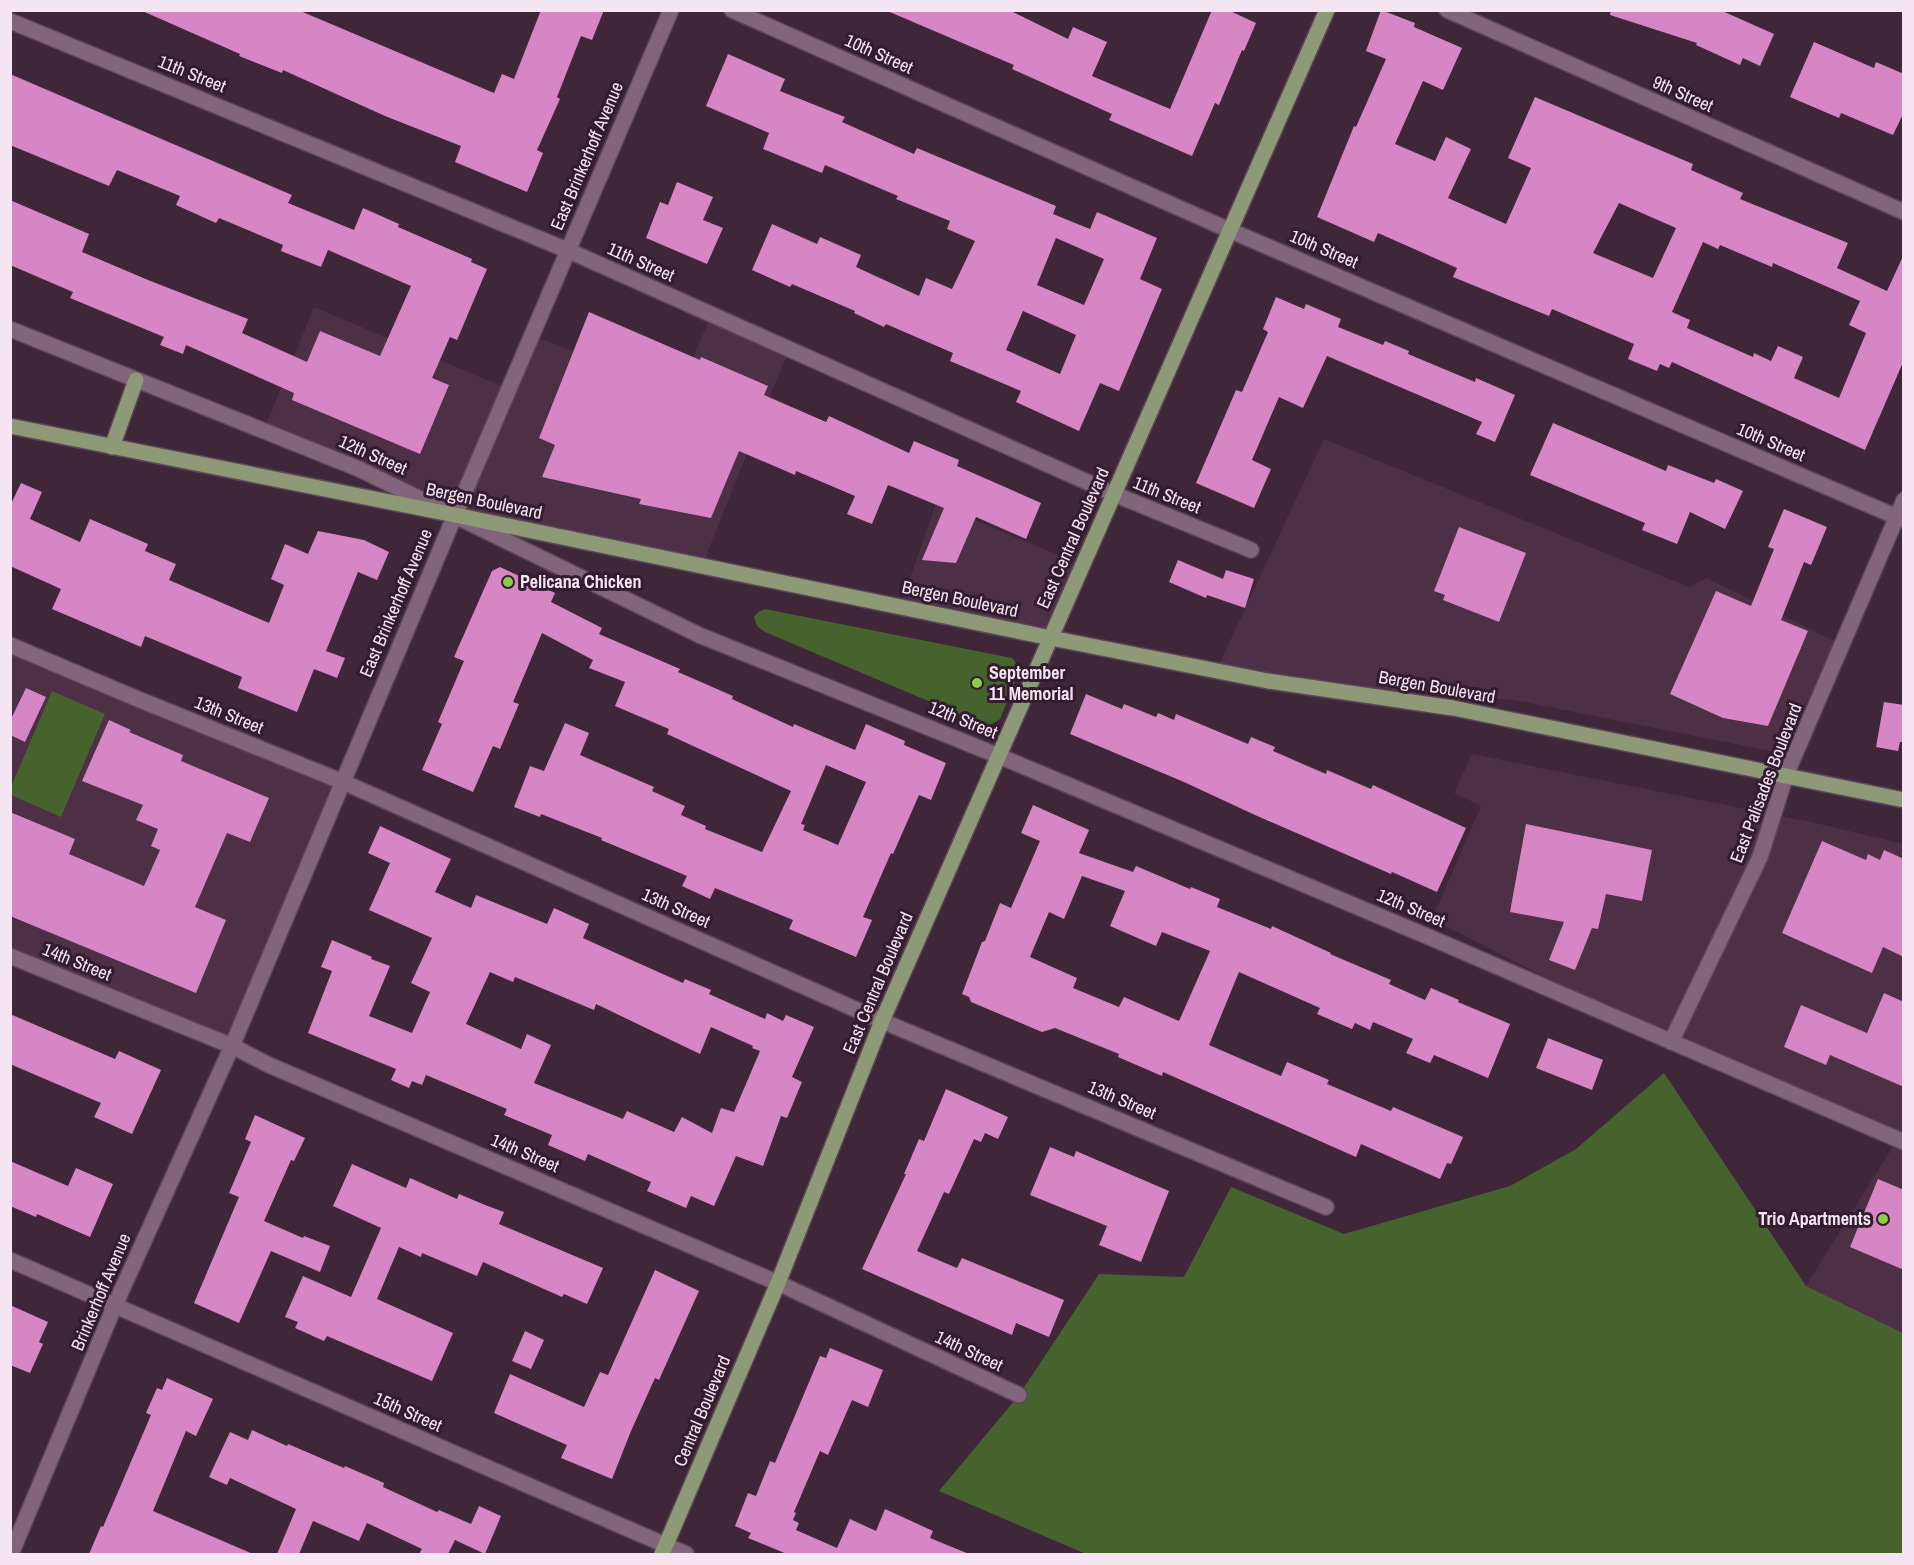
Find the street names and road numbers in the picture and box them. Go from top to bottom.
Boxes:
street label: 10th Street [841,27,917,80]
street label: 11th Street [155,49,230,98]
street label: 9th Street [1649,69,1718,118]
street label: East Brinkerhoff Avenue [544,78,629,234]
street label: 10th Street [1286,223,1362,274]
street label: 11th Street [604,236,679,287]
street label: 10th Street [1733,416,1809,467]
street label: 12th Street [335,428,411,481]
street label: East Central Boulevard [1030,463,1115,612]
street label: 11th Street [1130,470,1205,519]
street label: Bergen Boulevard [424,476,544,525]
street label: East Brinkerhoff Avenue [353,525,438,681]
street label: Bergen Boulevard [900,574,1020,623]
street label: Bergen Boulevard [1377,664,1497,709]
street label: 13th Street [191,689,267,740]
street label: 12th Street [925,694,1001,745]
street label: East Palisades Boulevard [1724,699,1807,866]
street label: 13th Street [638,881,714,934]
street label: 12th Street [1373,882,1449,933]
street label: East Central Boulevard [836,908,919,1058]
street label: 14th Street [39,936,115,987]
street label: 13th Street [1084,1074,1160,1125]
street label: 14th Street [487,1127,563,1178]
street label: Brinkerhoff Avenue [65,1229,136,1354]
street label: 14th Street [931,1324,1007,1377]
street label: Central Boulevard [667,1352,736,1470]
street label: 15th Street [370,1385,446,1438]

